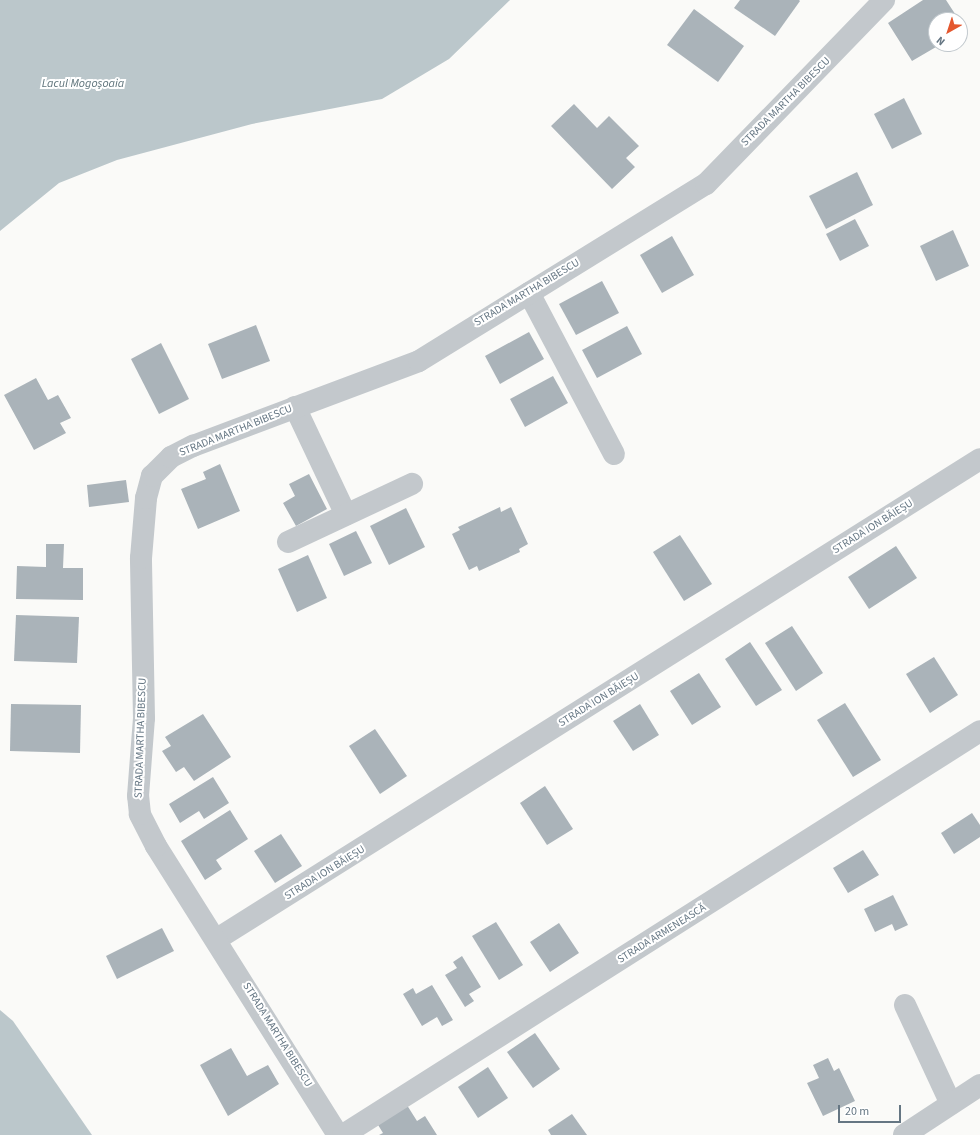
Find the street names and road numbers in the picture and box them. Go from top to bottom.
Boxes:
street label: STRADA MARTHA BIBESCU [739,55,833,149]
street label: STRADA MARTHA BIBESCU [472,256,582,330]
street label: STRADA MARTHA BIBESCU [178,402,294,460]
street label: STRADA ION BĂIEȘU [830,497,916,557]
street label: STRADA ION BĂIEȘU [556,670,642,730]
street label: STRADA MARTHA BIBESCU [132,677,150,799]
street label: STRADA ION BĂIEȘU [282,843,368,903]
street label: STRADA ARMENEASCĂ [615,901,709,967]
street label: STRADA MARTHA BIBESCU [239,980,315,1090]

